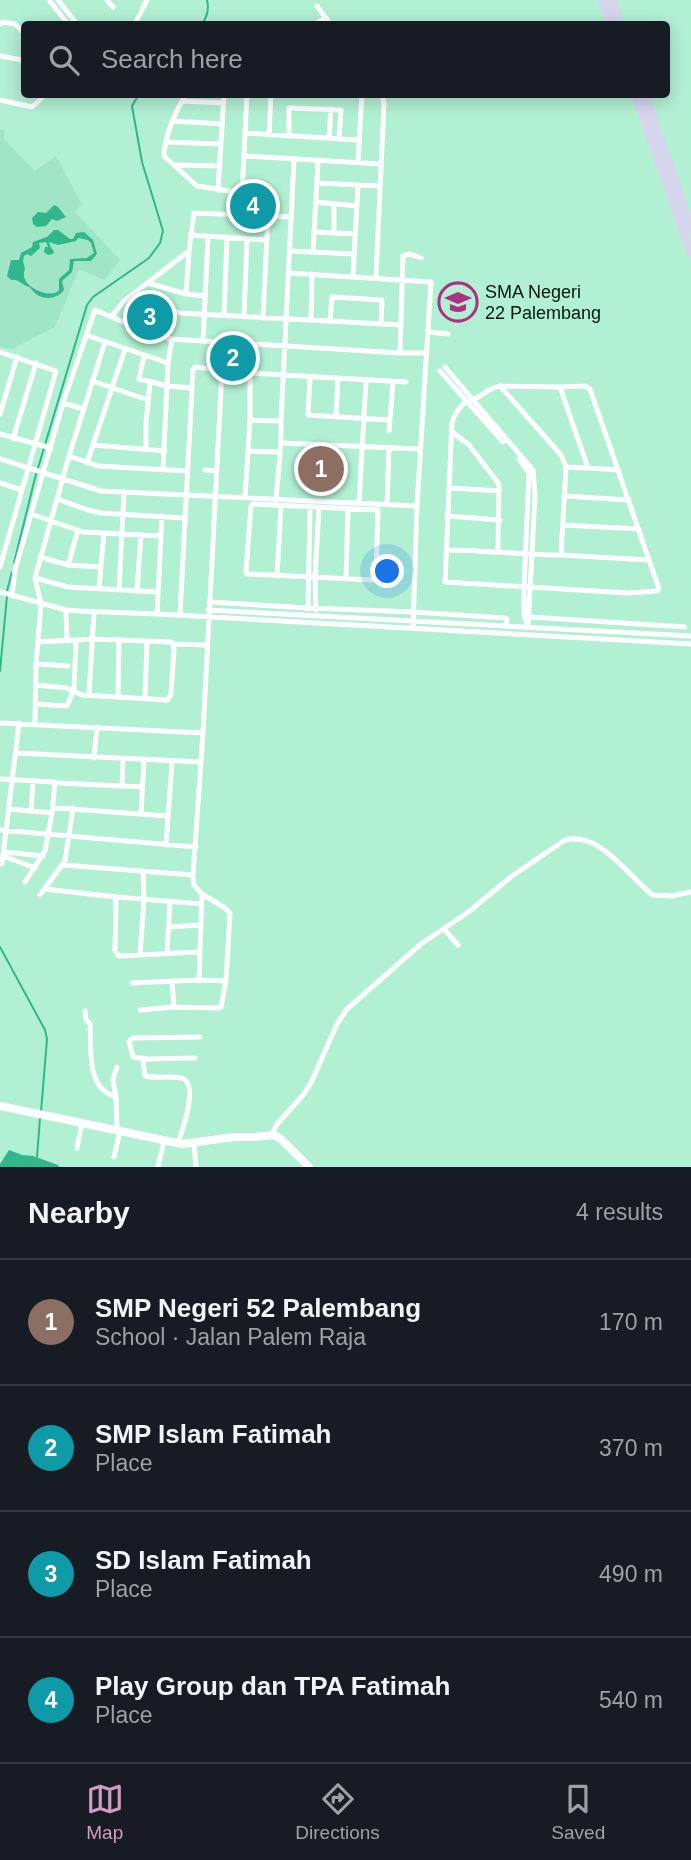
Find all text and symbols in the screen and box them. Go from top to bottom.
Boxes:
search box [21,21,670,98]
icon: search [45,41,83,79]
text: Search here [101,44,243,74]
pin: 4 [230,180,276,232]
school or university icon: SMA Negeri 22 Palembang [437,281,479,323]
place label: SMA Negeri 22 Palembang [485,282,601,323]
pin: 3 [127,291,173,343]
pin: 2 [210,332,256,384]
pin: 1 [298,443,344,495]
your location [370,554,404,588]
text: Nearby [28,1196,130,1229]
text: 4 results [576,1199,663,1225]
text: SMP Negeri 52 Palembang [95,1293,421,1323]
text: 1 [45,1309,57,1335]
text: 170 m [599,1309,663,1335]
text: School · Jalan Palem Raja [95,1324,366,1350]
text: SMP Islam Fatimah [95,1419,332,1449]
text: 2 [45,1435,57,1461]
text: 370 m [599,1435,663,1461]
text: Place [95,1450,153,1476]
text: SD Islam Fatimah [95,1545,312,1575]
text: 3 [45,1561,57,1587]
text: 490 m [599,1561,663,1587]
text: Place [95,1576,153,1602]
text: Play Group dan TPA Fatimah [95,1671,450,1701]
text: 4 [45,1687,57,1713]
text: 540 m [599,1687,663,1713]
text: Place [95,1702,153,1728]
tab: Map [86,1780,124,1844]
tab: Directions [295,1780,380,1844]
tab: Saved [551,1780,605,1844]

